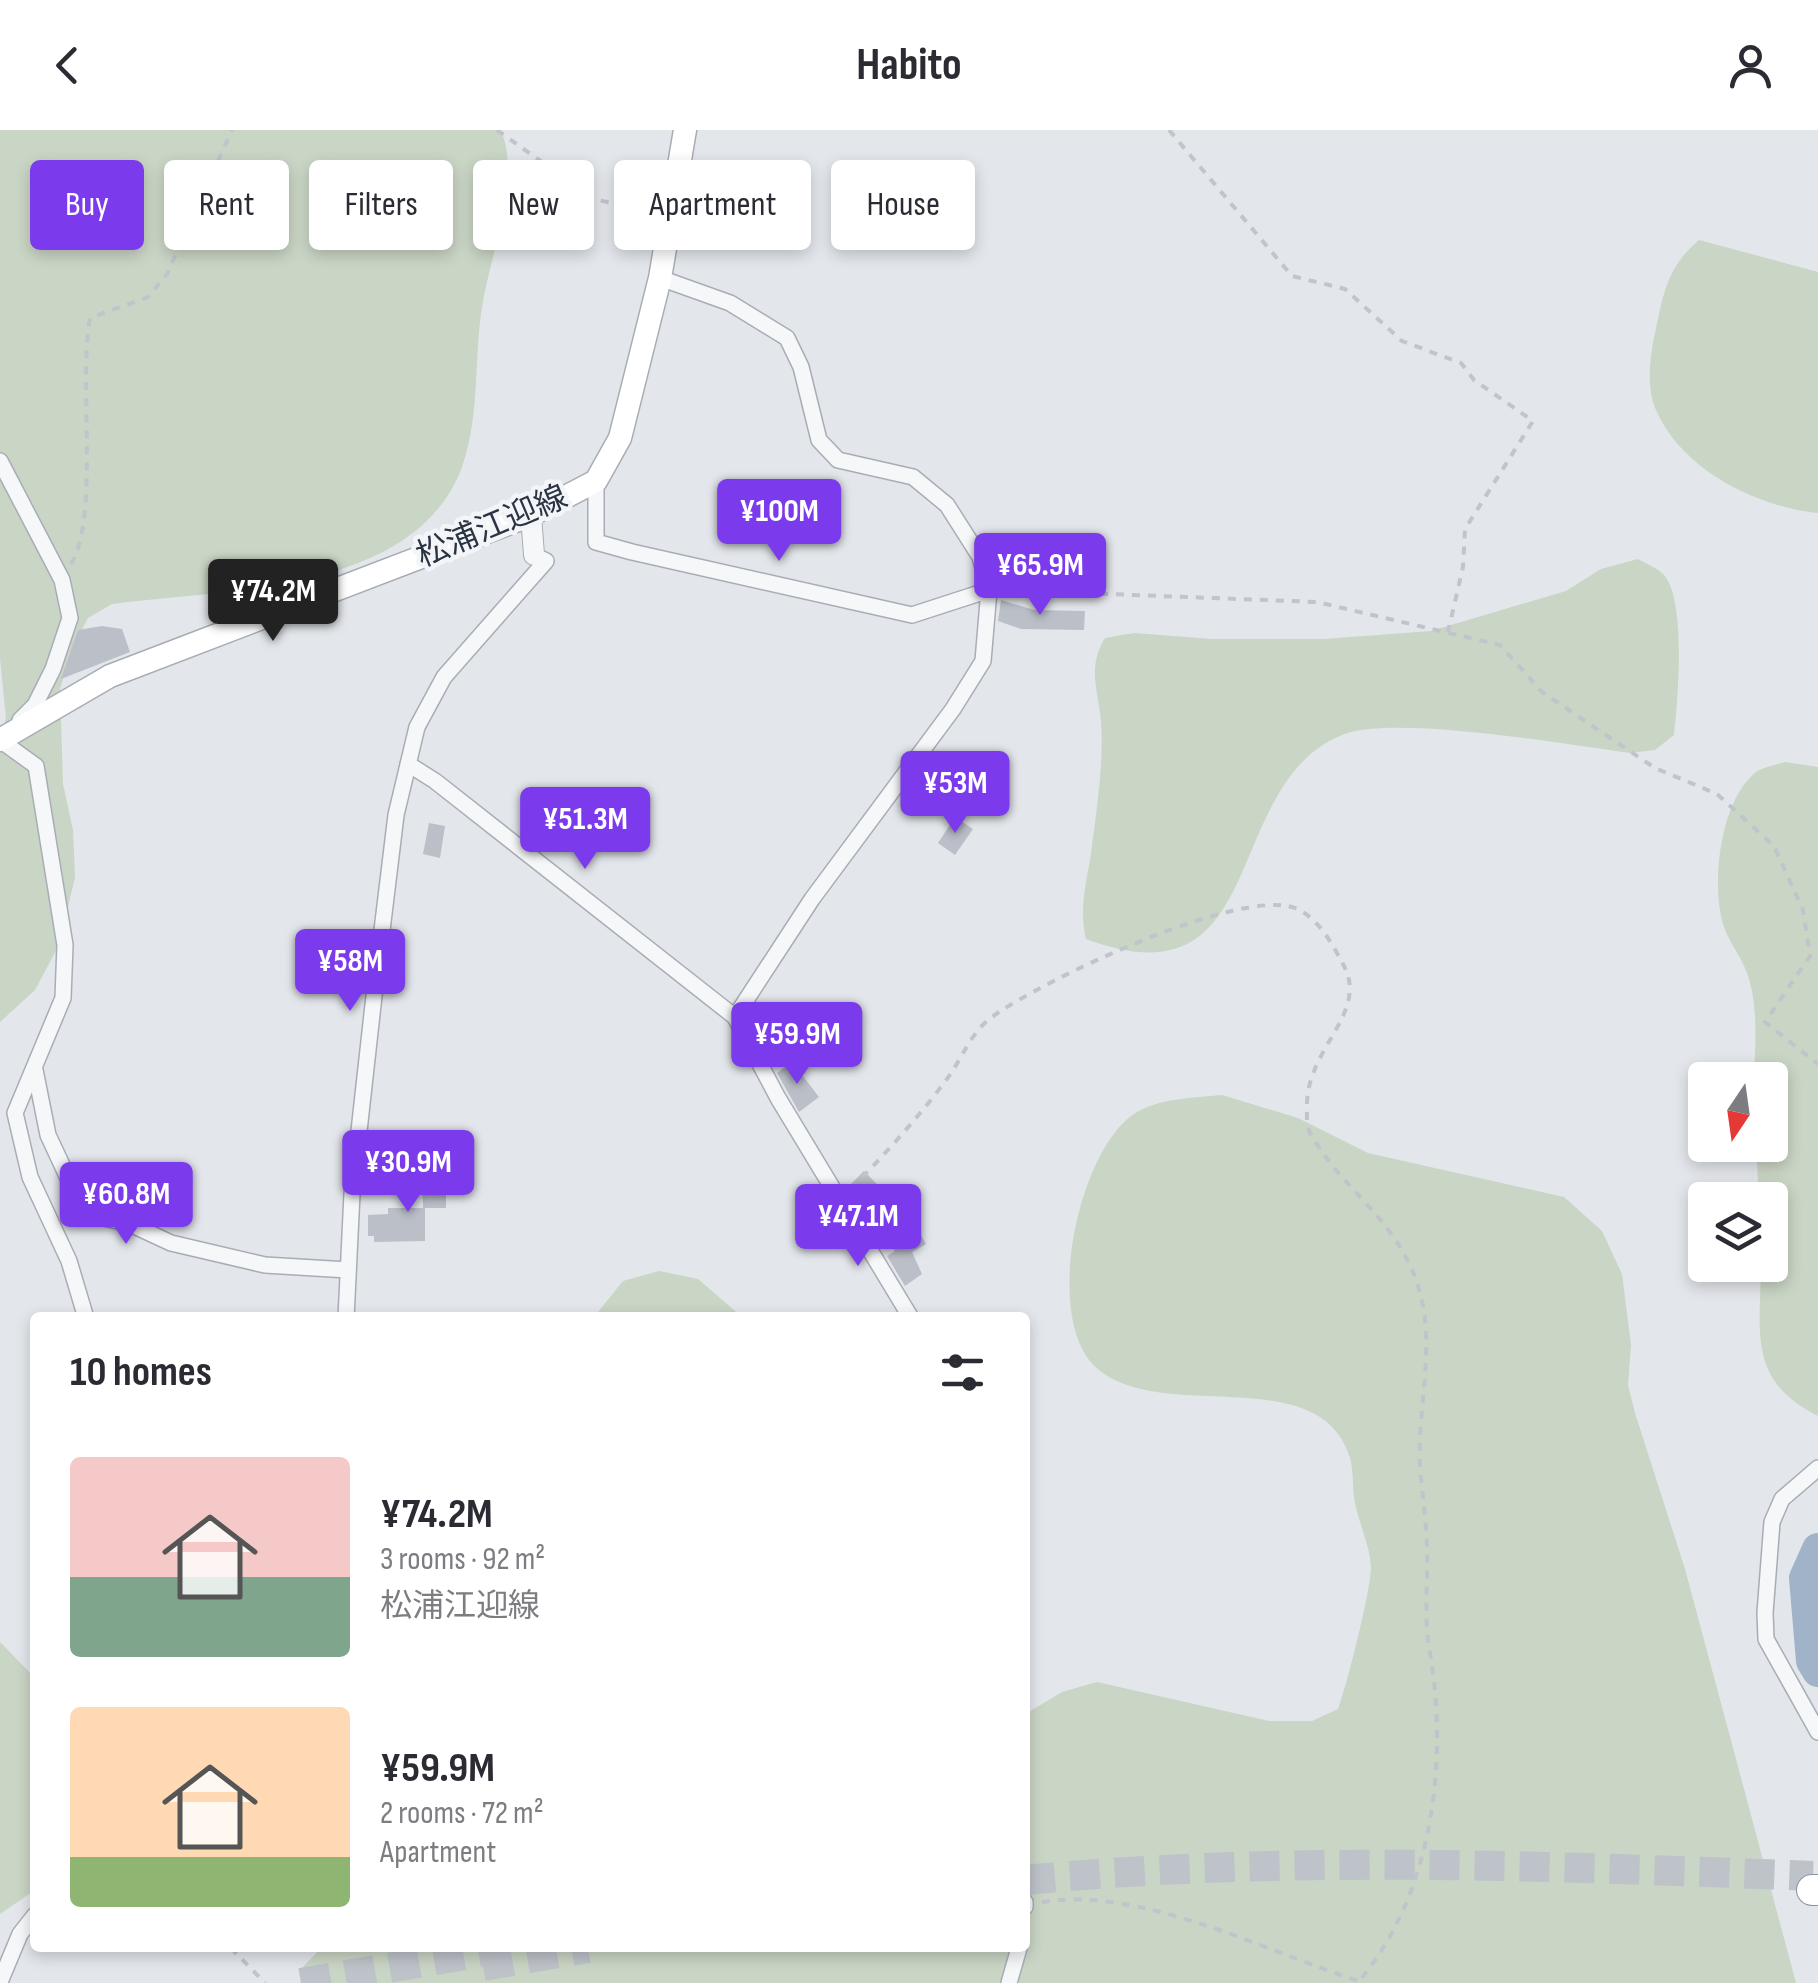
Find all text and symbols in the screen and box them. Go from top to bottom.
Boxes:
icon: back [40,38,95,93]
text: Habito [856,38,962,93]
icon: person [1723,38,1778,93]
chip: Buy [30,160,144,250]
chip: Rent [164,160,289,250]
chip: Filters [309,160,453,250]
chip: New [473,160,594,250]
chip: Apartment [614,160,811,250]
chip: House [831,160,975,250]
street label: 松浦江迎線 [411,478,573,576]
pin: ¥100M [709,479,849,564]
text: ¥100M [739,492,819,531]
pin: ¥65.9M [959,533,1121,618]
text: ¥65.9M [996,546,1084,585]
pin: ¥74.2M [192,559,354,644]
text: ¥74.2M [230,572,316,611]
pin: ¥53M [896,751,1014,836]
text: ¥53M [922,764,988,803]
pin: ¥51.3M [504,787,666,872]
text: ¥51.3M [542,800,628,839]
pin: ¥58M [291,929,409,1014]
text: ¥58M [317,942,383,981]
pin: ¥59.9M [716,1002,878,1087]
text: ¥59.9M [753,1015,841,1054]
north arrow [1688,1062,1788,1162]
map controls [1688,1062,1788,1282]
pin: ¥30.9M [327,1130,489,1215]
text: ¥30.9M [364,1143,452,1182]
pin: ¥60.8M [45,1162,207,1247]
text: ¥60.8M [82,1175,170,1214]
button: layers [1688,1182,1788,1282]
pin: ¥47.1M [777,1184,939,1269]
text: ¥47.1M [817,1197,899,1236]
icon: filters [935,1345,990,1400]
text: 10 homes [70,1347,212,1398]
text: ¥74.2M [380,1489,493,1540]
icon: home [150,1497,270,1617]
text: 3 rooms · 92 m² [380,1540,545,1579]
text: 松浦江迎線 [380,1587,540,1626]
text: ¥59.9M [380,1743,495,1794]
icon: home [150,1747,270,1867]
text: 2 rooms · 72 m² [380,1794,544,1833]
text: Apartment [380,1833,496,1872]

